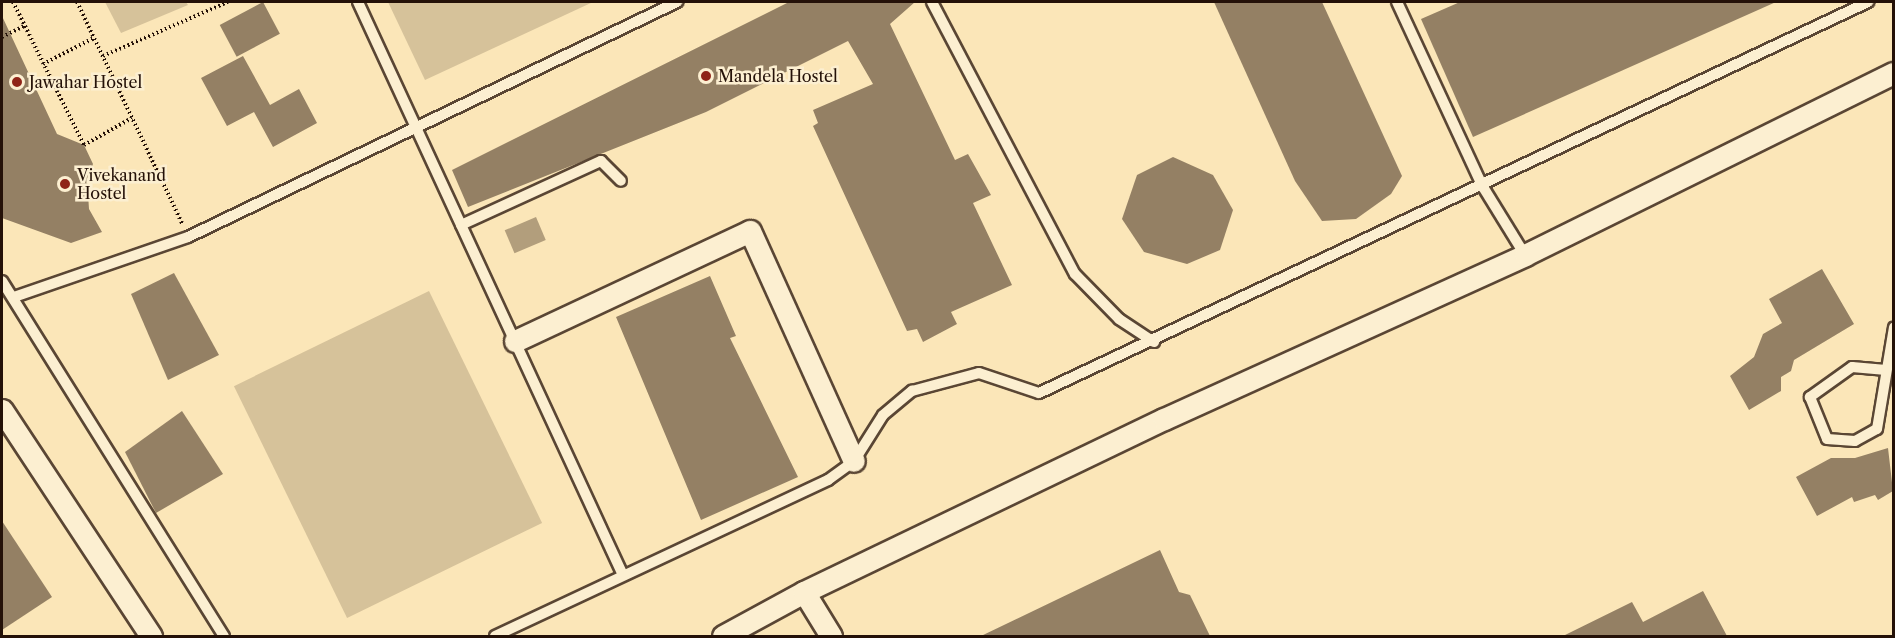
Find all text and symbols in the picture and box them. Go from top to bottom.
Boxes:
place label: Mandela Hostel [718,66,838,86]
marker: Mandela Hostel [699,69,713,83]
place label: Jawahar Hostel [29,72,143,92]
marker: Jawahar Hostel [10,75,24,89]
place label: Vivekanand Hostel [77,165,166,203]
marker: Vivekanand Hostel [58,177,72,191]

